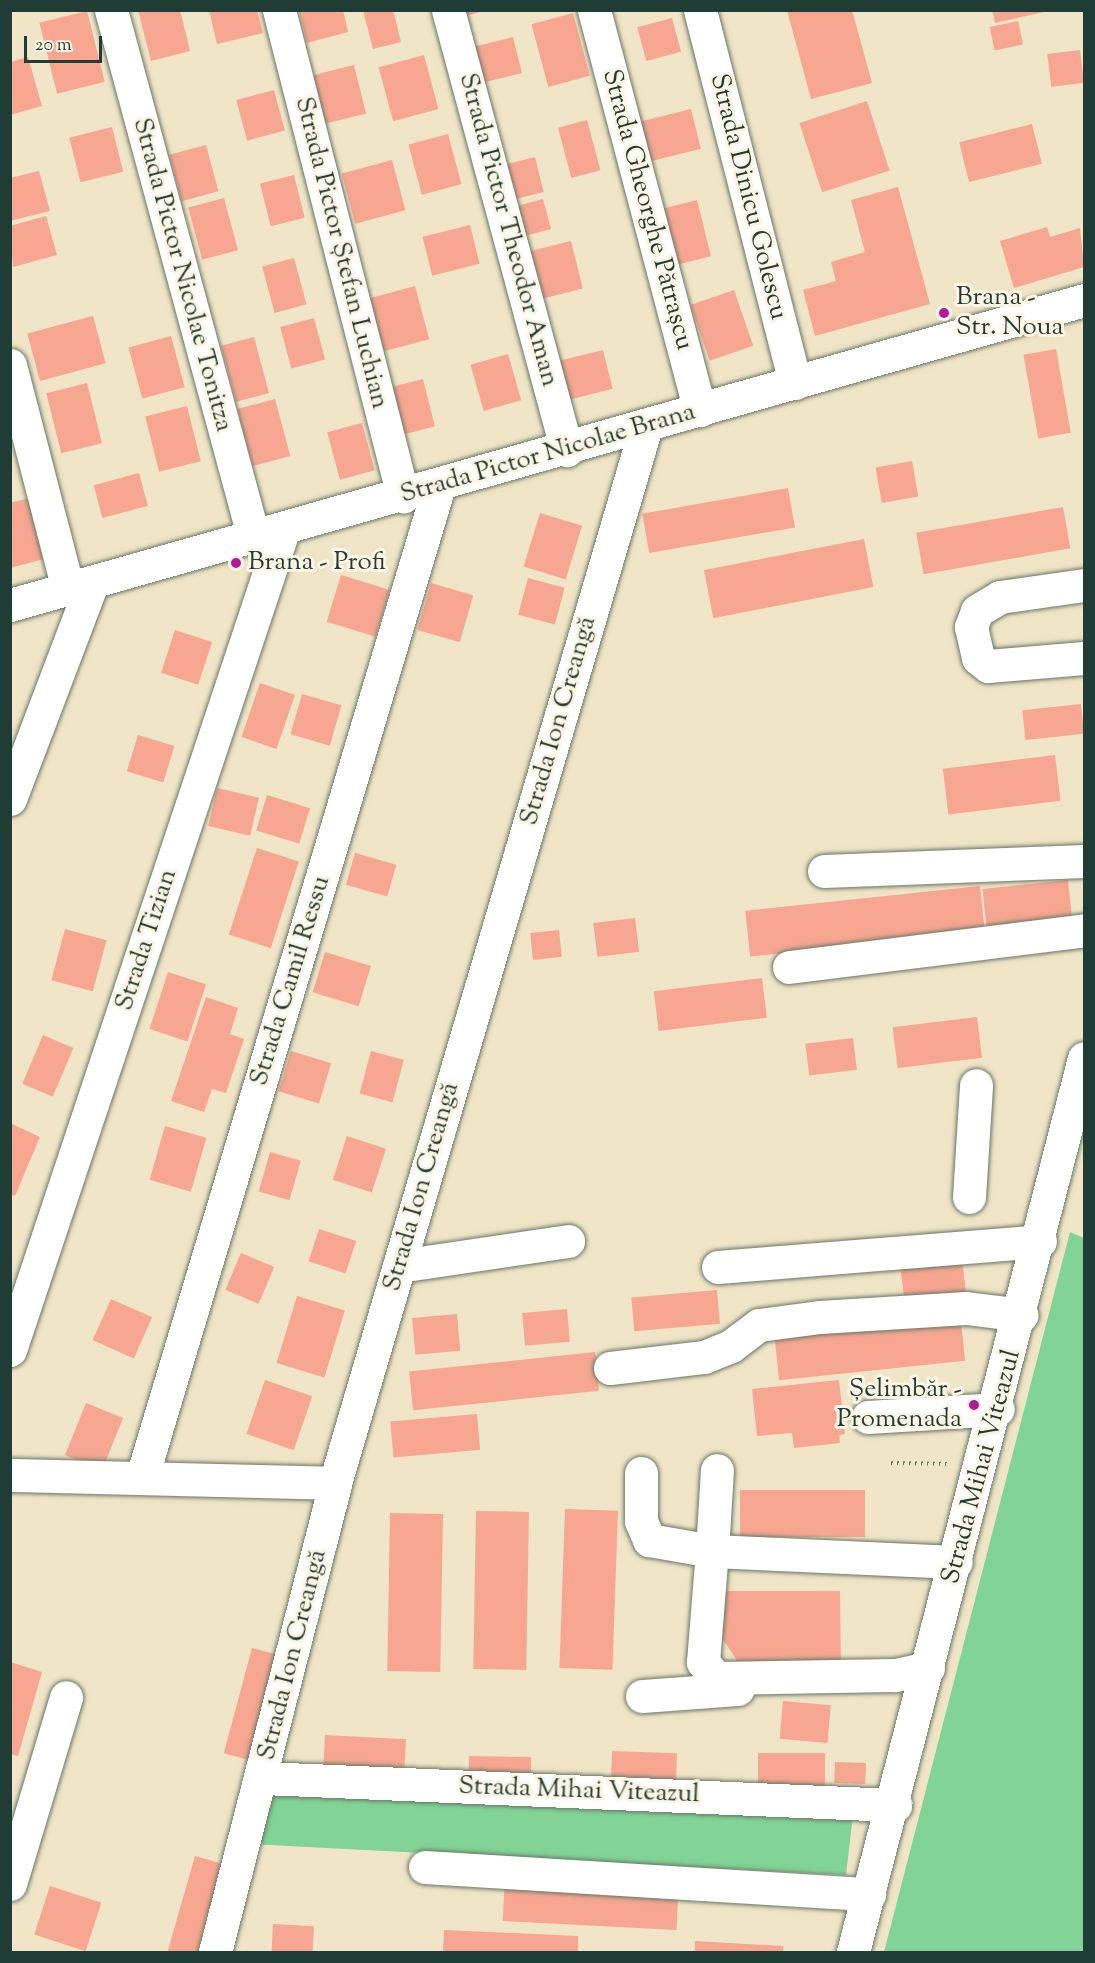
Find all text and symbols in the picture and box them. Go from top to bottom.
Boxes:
scale bar [27,24,105,62]
text: 20 m [35,33,72,59]
street label: Strada Gheorghe Pătrașcu [594,66,700,354]
street label: Strada Pictor Theodor Aman [451,70,565,390]
street label: Strada Dinicu Golescu [702,71,794,323]
street label: Strada Pictor Ștefan Luchian [287,94,395,412]
street label: Strada Pictor Nicolae Tonitza [125,115,239,435]
place label: Brana - Str. Noua [956,282,1064,344]
marker: Brana - Str. Noua [937,306,951,320]
street label: Strada Pictor Nicolae Brana [397,397,699,511]
place label: Brana - Profi [248,547,386,579]
marker: Brana - Profi [229,556,243,570]
street label: Strada Ion Creangă [514,613,604,829]
street label: Strada Tizian [109,865,185,1015]
street label: Strada Camil Ressu [244,872,338,1090]
street label: Strada Ion Creangă [377,1079,467,1295]
street label: Strada Mihai Viteazul [936,1346,1028,1588]
place label: Șelimbăr - Promenada [837,1374,962,1436]
marker: Șelimbăr - Promenada [967,1398,981,1412]
street label: Strada Ion Creangă [252,1547,334,1763]
street label: Strada Mihai Viteazul [458,1771,700,1811]

